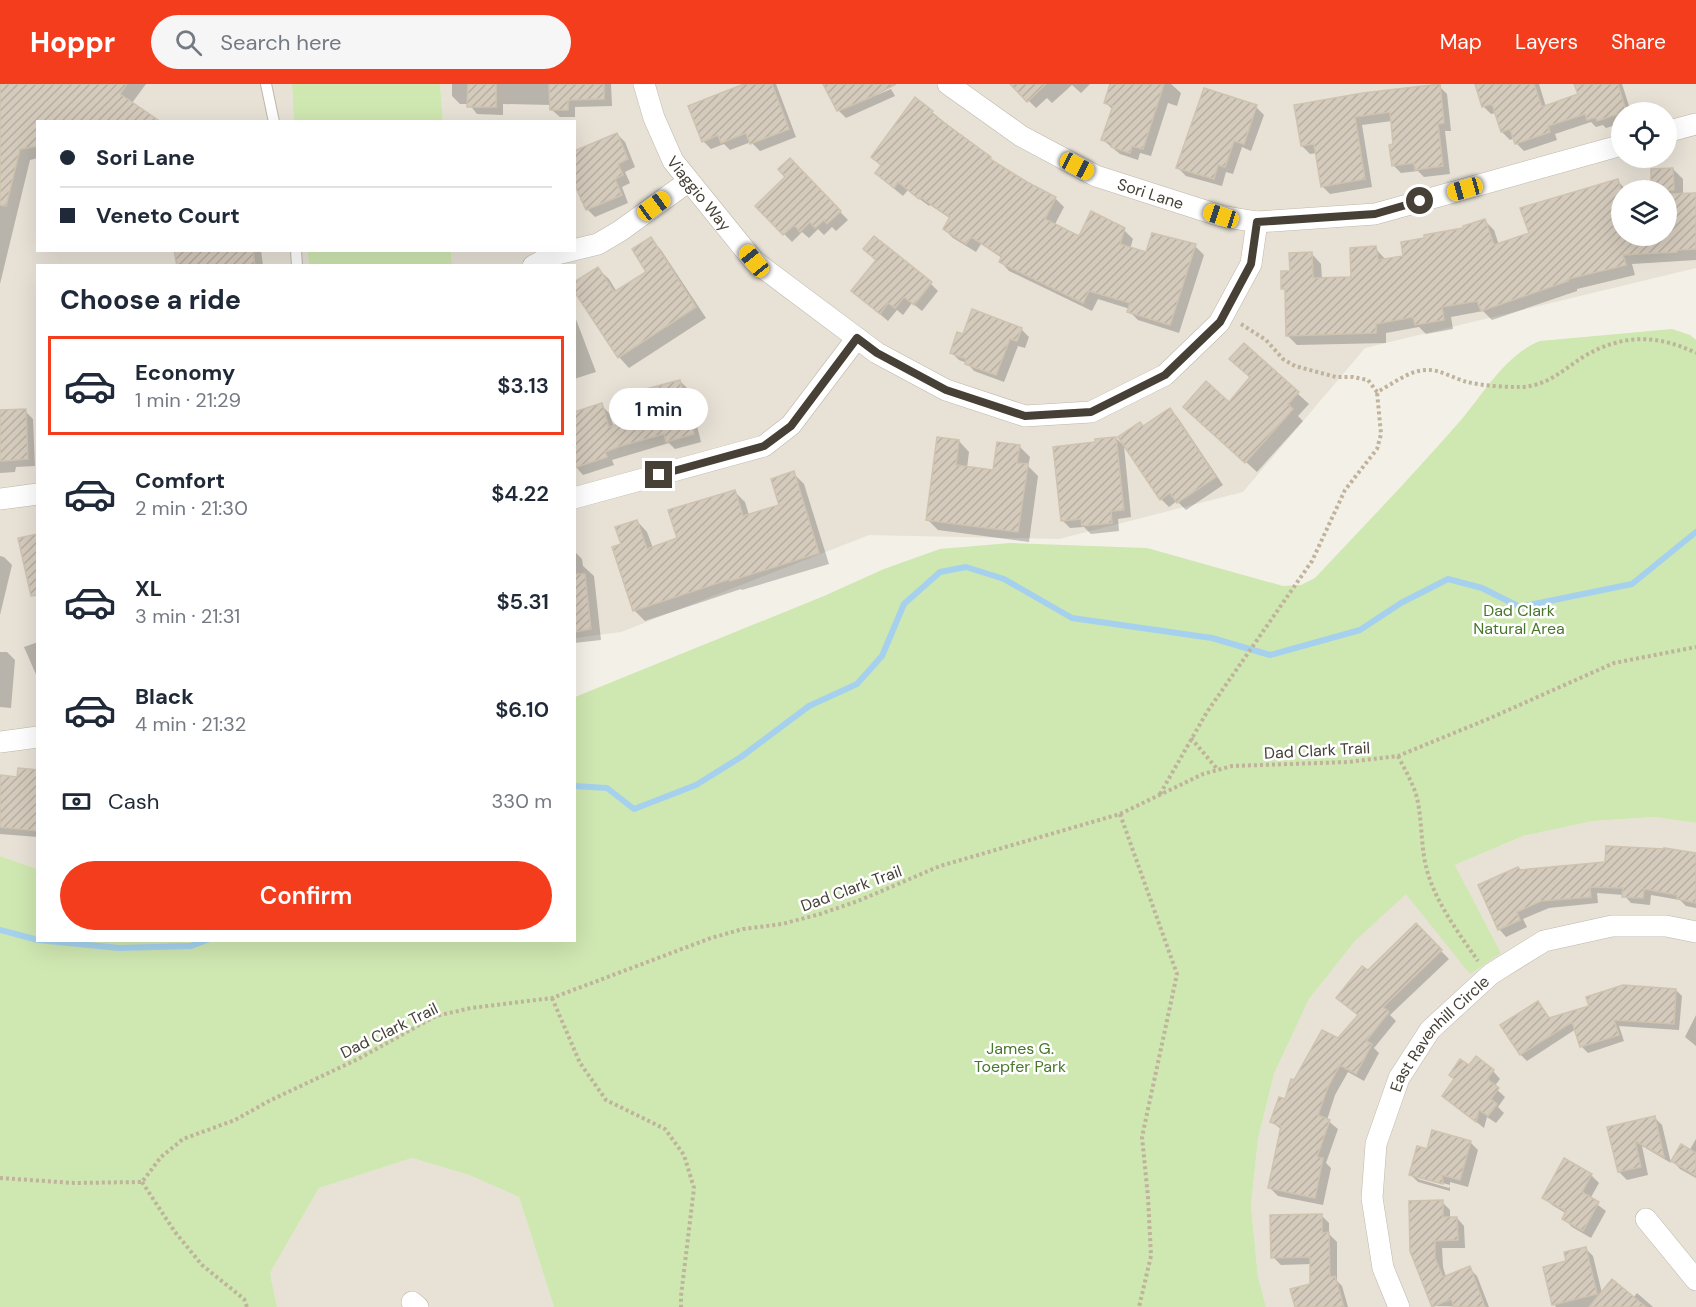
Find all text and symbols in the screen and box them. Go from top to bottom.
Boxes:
search box [151,15,571,69]
text: Hoppr [30,24,115,61]
icon: search [172,26,205,59]
text: Search here [220,28,342,57]
text: Map [1440,28,1482,56]
text: Layers [1515,28,1578,56]
text: Share [1611,28,1666,56]
map controls [1611,102,1677,246]
button: locate [1611,102,1677,168]
text: Sori Lane [96,143,195,172]
car [1057,150,1097,182]
street label: Viaggio Way [662,152,736,236]
street label: Sori Lane [1115,174,1186,214]
car [1445,175,1485,203]
button: layers [1611,180,1677,246]
route start [1406,187,1433,214]
car [634,188,674,224]
text: Veneto Court [96,201,240,230]
car [1201,202,1241,230]
car [736,241,772,281]
text: Choose a ride [60,282,241,317]
text: Economy [135,358,235,387]
icon: car [63,359,117,413]
text: $3.13 [497,371,549,400]
text: 1 min · 21:29 [135,387,241,413]
callout: 1 min [610,388,708,430]
text: 1 min [635,396,682,422]
route end [645,461,672,488]
text: Comfort [135,466,225,495]
icon: car [63,467,117,521]
text: $4.22 [491,479,549,508]
text: 2 min · 21:30 [135,495,248,521]
text: XL [135,574,162,603]
icon: car [63,575,117,629]
text: $5.31 [496,587,549,616]
park label: Dad Clark Natural Area [1473,600,1565,639]
text: 3 min · 21:31 [135,603,240,629]
text: Black [135,682,194,711]
icon: car [63,683,117,737]
text: $6.10 [495,695,549,724]
text: 4 min · 21:32 [135,711,246,737]
street label: Dad Clark Trail [1264,737,1371,764]
icon: cash [60,785,93,818]
text: Cash [108,787,159,816]
text: 330 m [492,788,552,814]
street label: Dad Clark Trail [798,860,905,916]
button: Confirm [60,861,552,930]
street label: East Ravenhill Circle [1385,971,1494,1095]
street label: Dad Clark Trail [337,998,442,1063]
park label: James G. Toepfer Park [974,1038,1066,1077]

